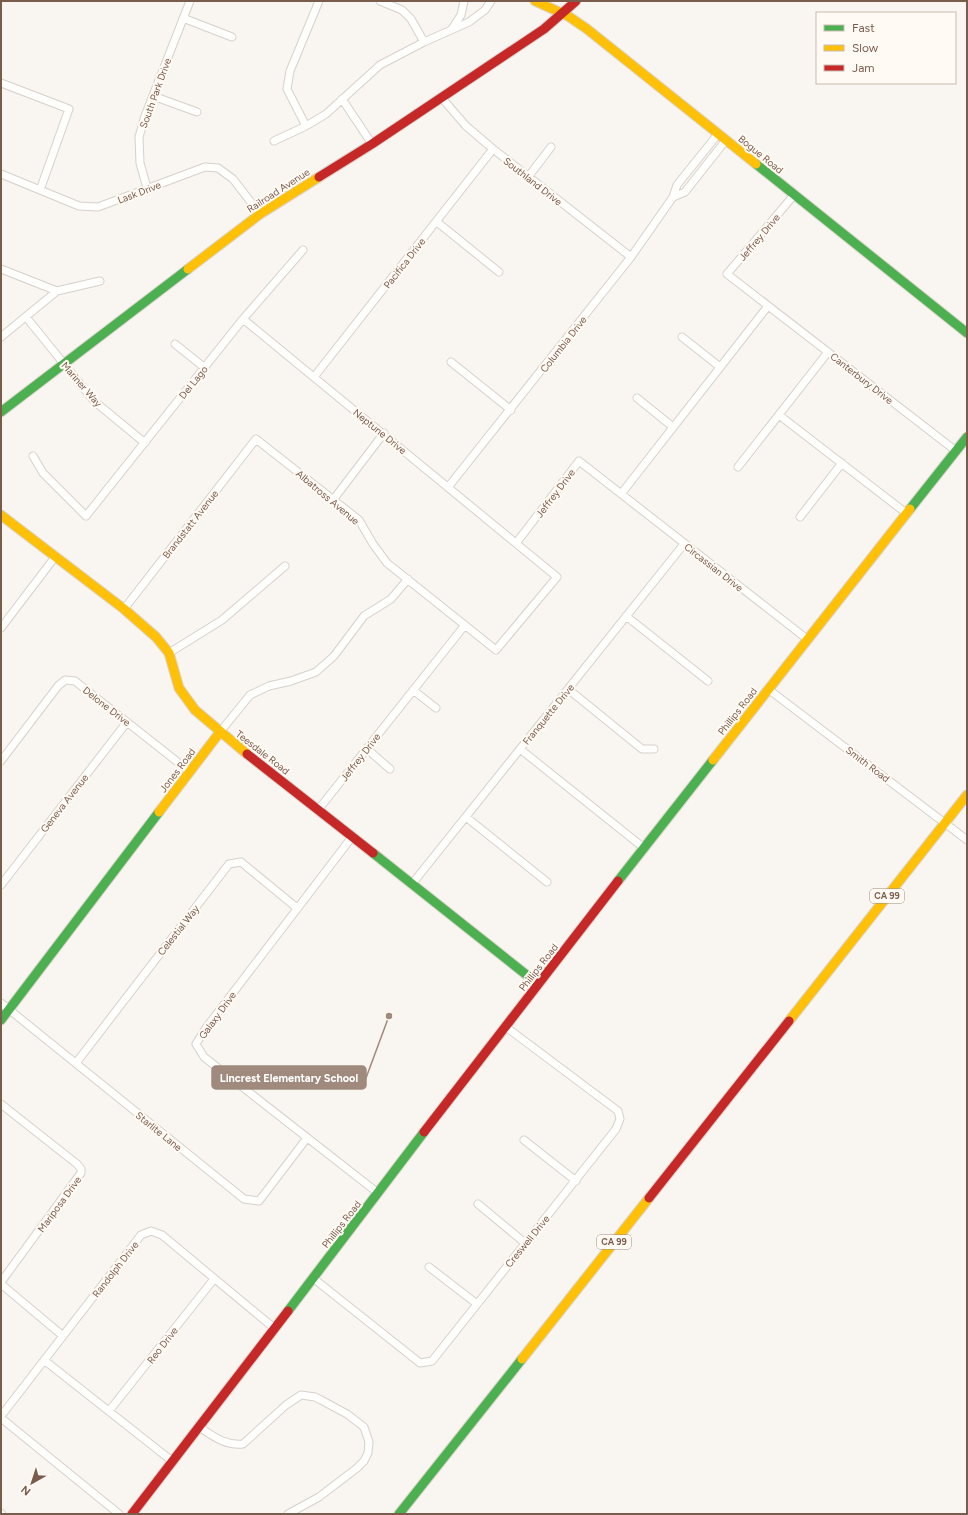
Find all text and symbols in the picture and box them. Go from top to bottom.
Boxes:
legend [816,12,956,84]
text: Fast [852,21,875,35]
text: Slow [852,41,879,55]
street label: South Park Drive [137,56,174,130]
text: Jam [852,61,875,75]
street label: Bogue Road [735,132,786,177]
street label: Southland Drive [501,154,565,209]
street label: Railroad Avenue [244,165,313,216]
street label: Lask Drive [116,178,163,207]
street label: Jeffrey Drive [736,211,783,264]
street label: Pacifica Drive [381,235,429,291]
street label: Columbia Drive [537,313,590,375]
street label: Canterbury Drive [828,350,896,407]
street label: Mariner Way [58,359,105,410]
street label: Del Lago [176,363,211,402]
street label: Neptune Drive [350,406,409,457]
street label: Jeffrey Drive [533,466,578,520]
street label: Albatross Avenue [293,467,362,528]
street label: Brandstatt Avenue [160,487,222,561]
street label: Circassian Drive [682,540,746,595]
street label: Franquette Drive [520,681,577,747]
street label: Delone Drive [80,684,134,729]
street label: Phillips Road [715,685,760,738]
street label: Teesdale Road [233,727,292,777]
street label: Jeffrey Drive [338,730,384,784]
street label: Smith Road [843,744,892,785]
street label: Jones Road [157,745,198,795]
street label: Geneva Avenue [38,771,92,835]
road number: CA 99 [870,889,904,903]
street label: Celestial Way [155,902,203,958]
street label: Phillips Road [516,941,561,994]
street label: Galaxy Drive [196,989,239,1042]
callout: Lincrest Elementary School [212,1066,366,1089]
text: Lincrest Elementary School [220,1072,359,1085]
street label: Starlite Lane [133,1109,185,1154]
street label: Mariposa Drive [35,1173,84,1235]
street label: Phillips Road [319,1198,364,1251]
street label: Creswell Drive [502,1212,553,1270]
road number: CA 99 [597,1235,631,1249]
street label: Randolph Drive [89,1238,142,1300]
street label: Reo Drive [144,1324,181,1366]
north arrow [12,1463,52,1503]
text: N [19,1483,33,1498]

